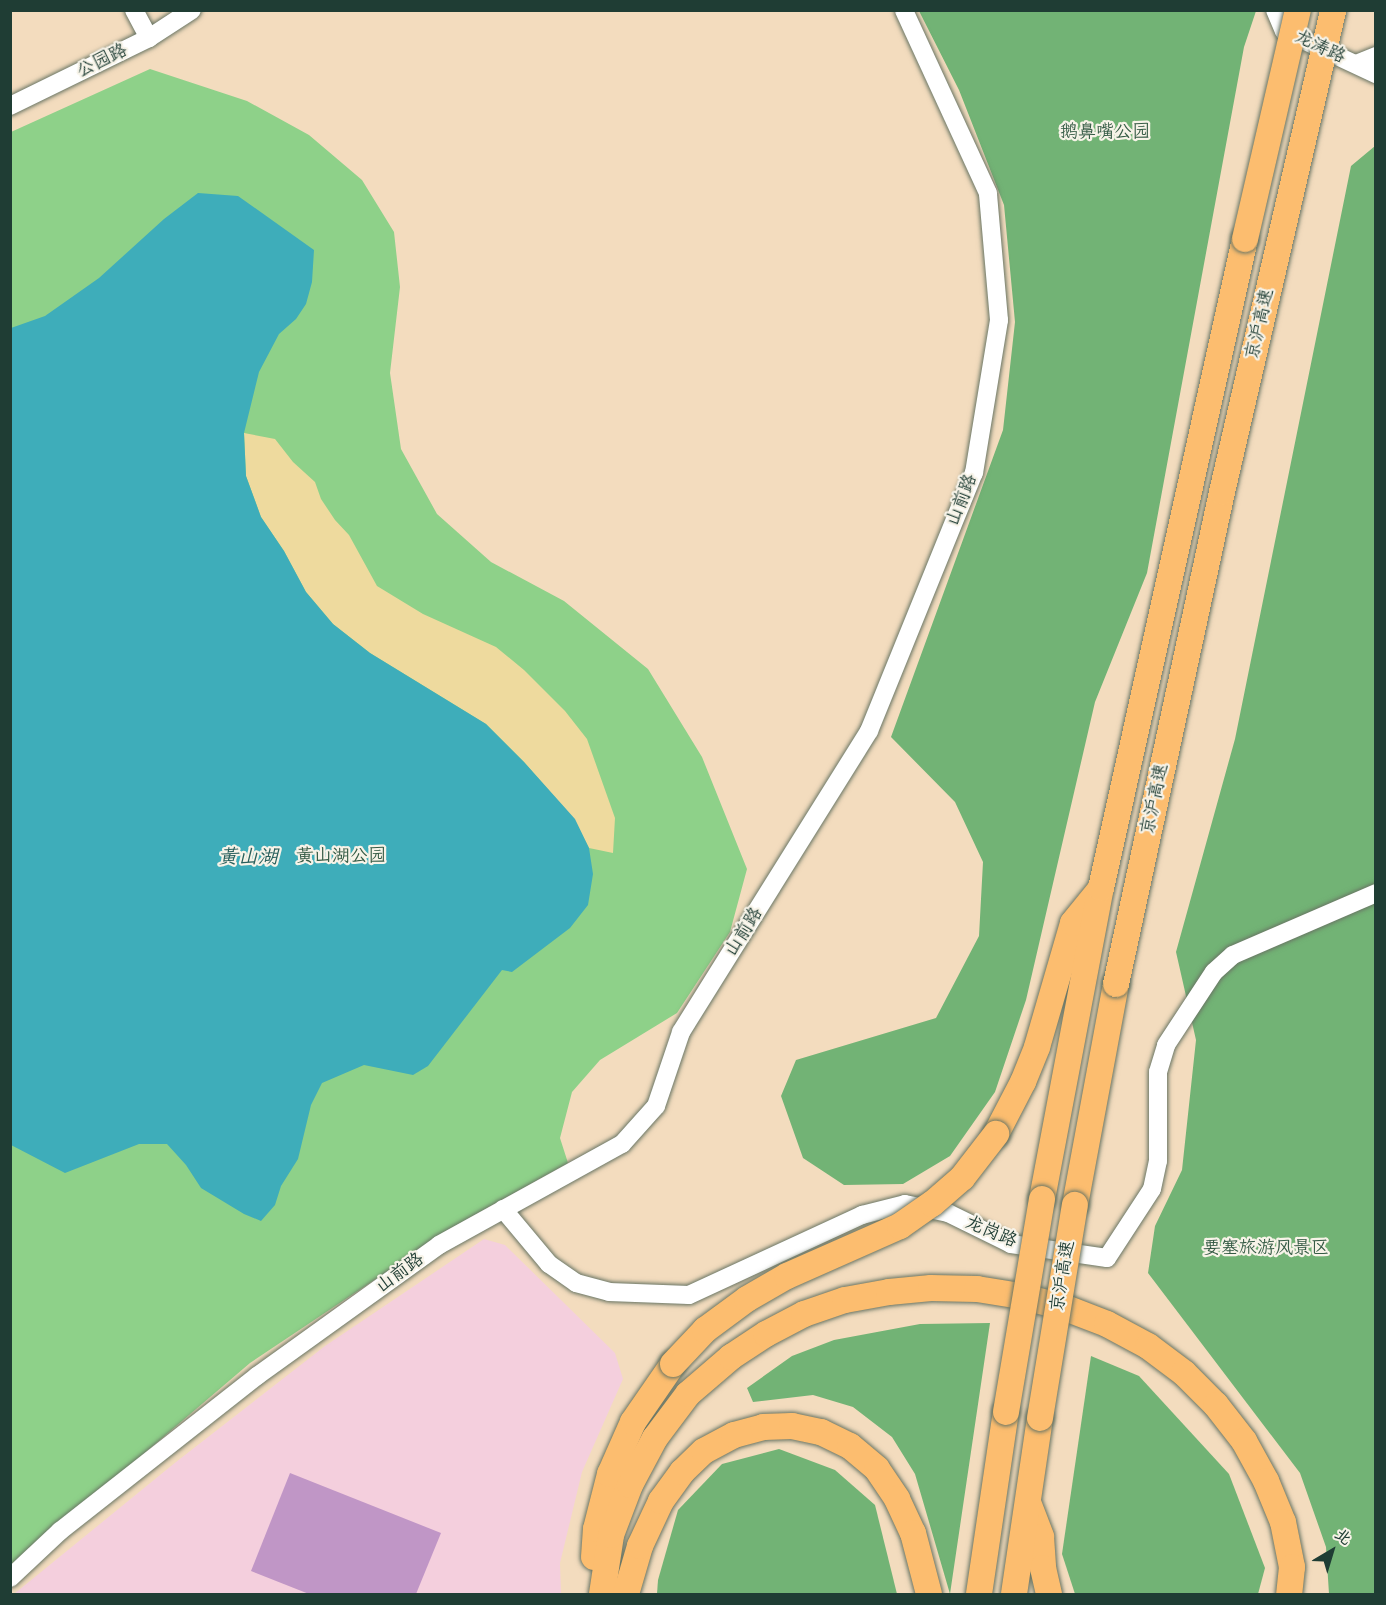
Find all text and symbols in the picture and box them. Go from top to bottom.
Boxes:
street label: 龙涛路 [1291,26,1349,68]
street label: 公园路 [73,39,131,83]
park label: 鹅鼻嘴公园 [1060,121,1150,143]
street label: 京沪高速 [1241,286,1279,362]
street label: 山前路 [942,471,982,529]
street label: 京沪高速 [1137,762,1173,836]
water label: 黄山湖 [218,844,278,868]
park label: 黄山湖公园 [296,845,386,867]
street label: 山前路 [721,903,767,961]
street label: 龙岗路 [962,1212,1020,1252]
park label: 要塞旅游风景区 [1203,1237,1329,1259]
street label: 京沪高速 [1047,1239,1079,1313]
street label: 山前路 [372,1248,428,1298]
north arrow [1302,1521,1362,1581]
text: 北 [1331,1524,1356,1550]

